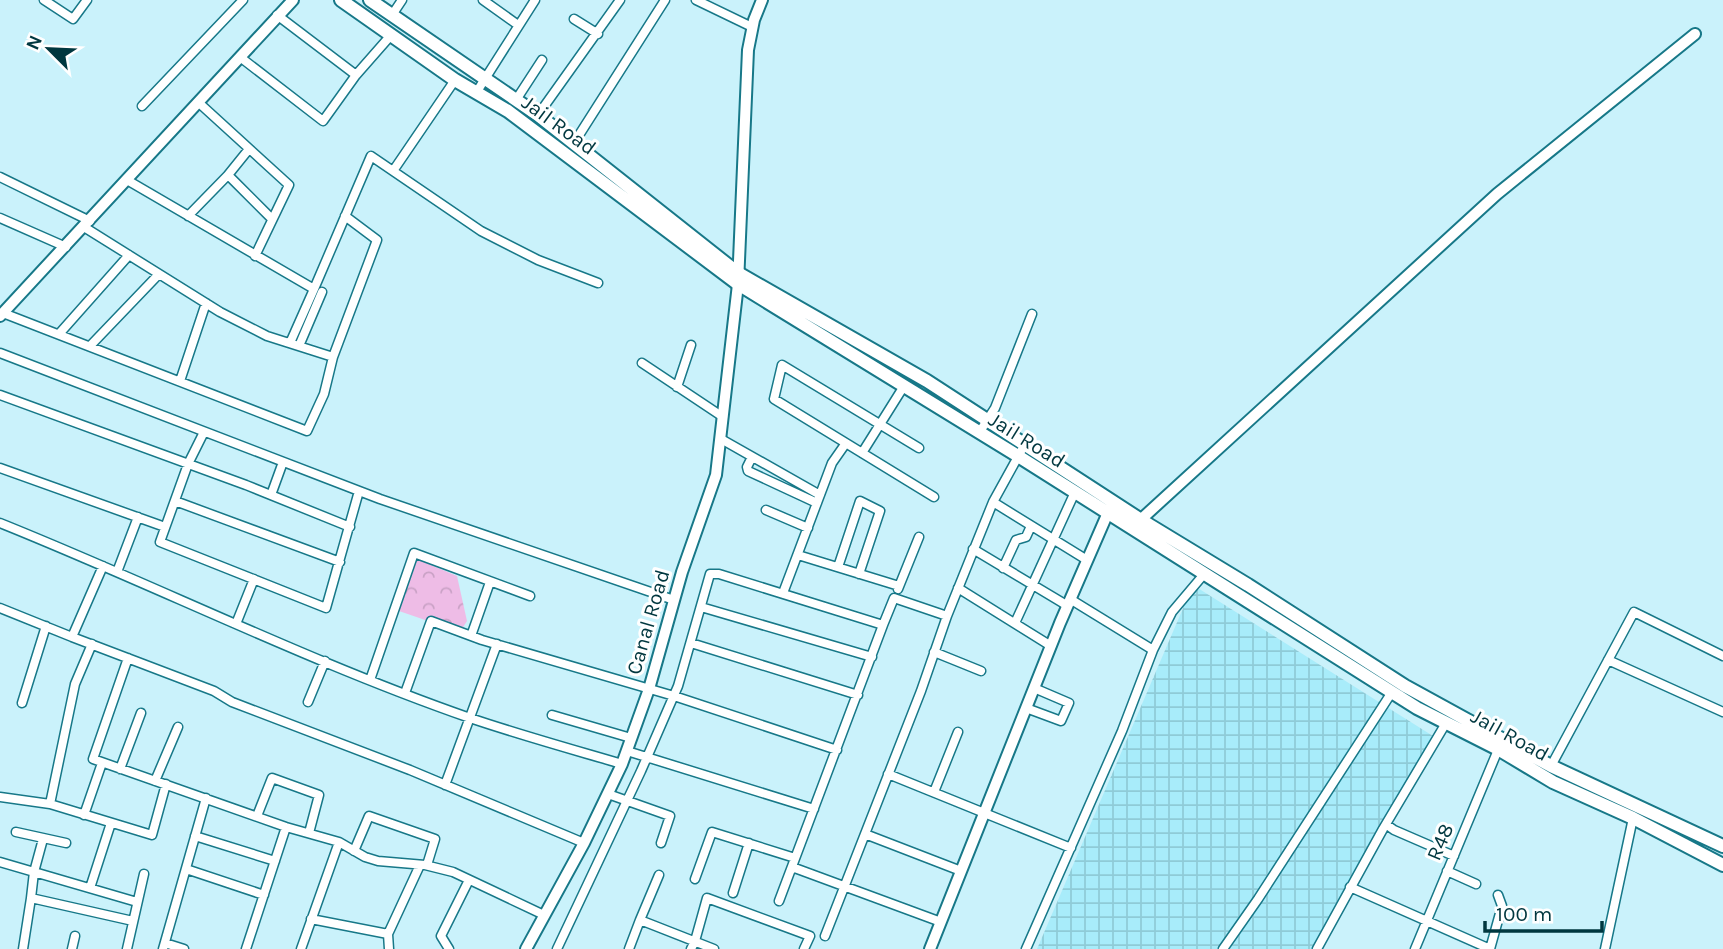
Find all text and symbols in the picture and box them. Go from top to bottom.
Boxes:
north arrow [14,14,84,84]
text: N [22,32,47,53]
street label: Jail Road [517,90,601,160]
street label: Jail Road [984,407,1070,473]
street label: Canal Road [622,567,674,677]
street label: Jail Road [1467,704,1553,766]
street label: R48 [1422,820,1458,864]
scale bar [1485,890,1602,934]
text: 100 m [1496,902,1553,926]

